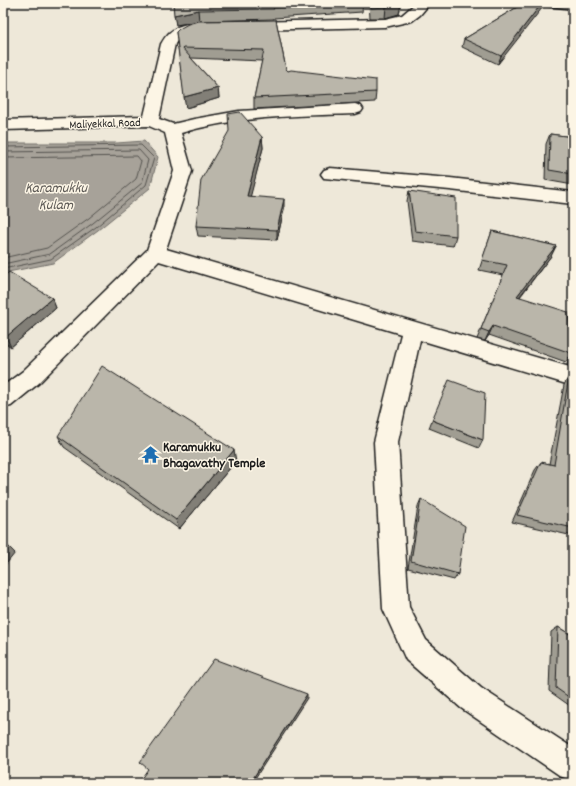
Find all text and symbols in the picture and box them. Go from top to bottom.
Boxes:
street label: Maliyekkal Road [69,115,141,134]
water label: Karamukku Kulam [25,178,89,217]
place label: Karamukku Bhagavathy Temple [163,438,266,474]
temple icon: Karamukku Bhagavathy Temple [140,444,160,464]

